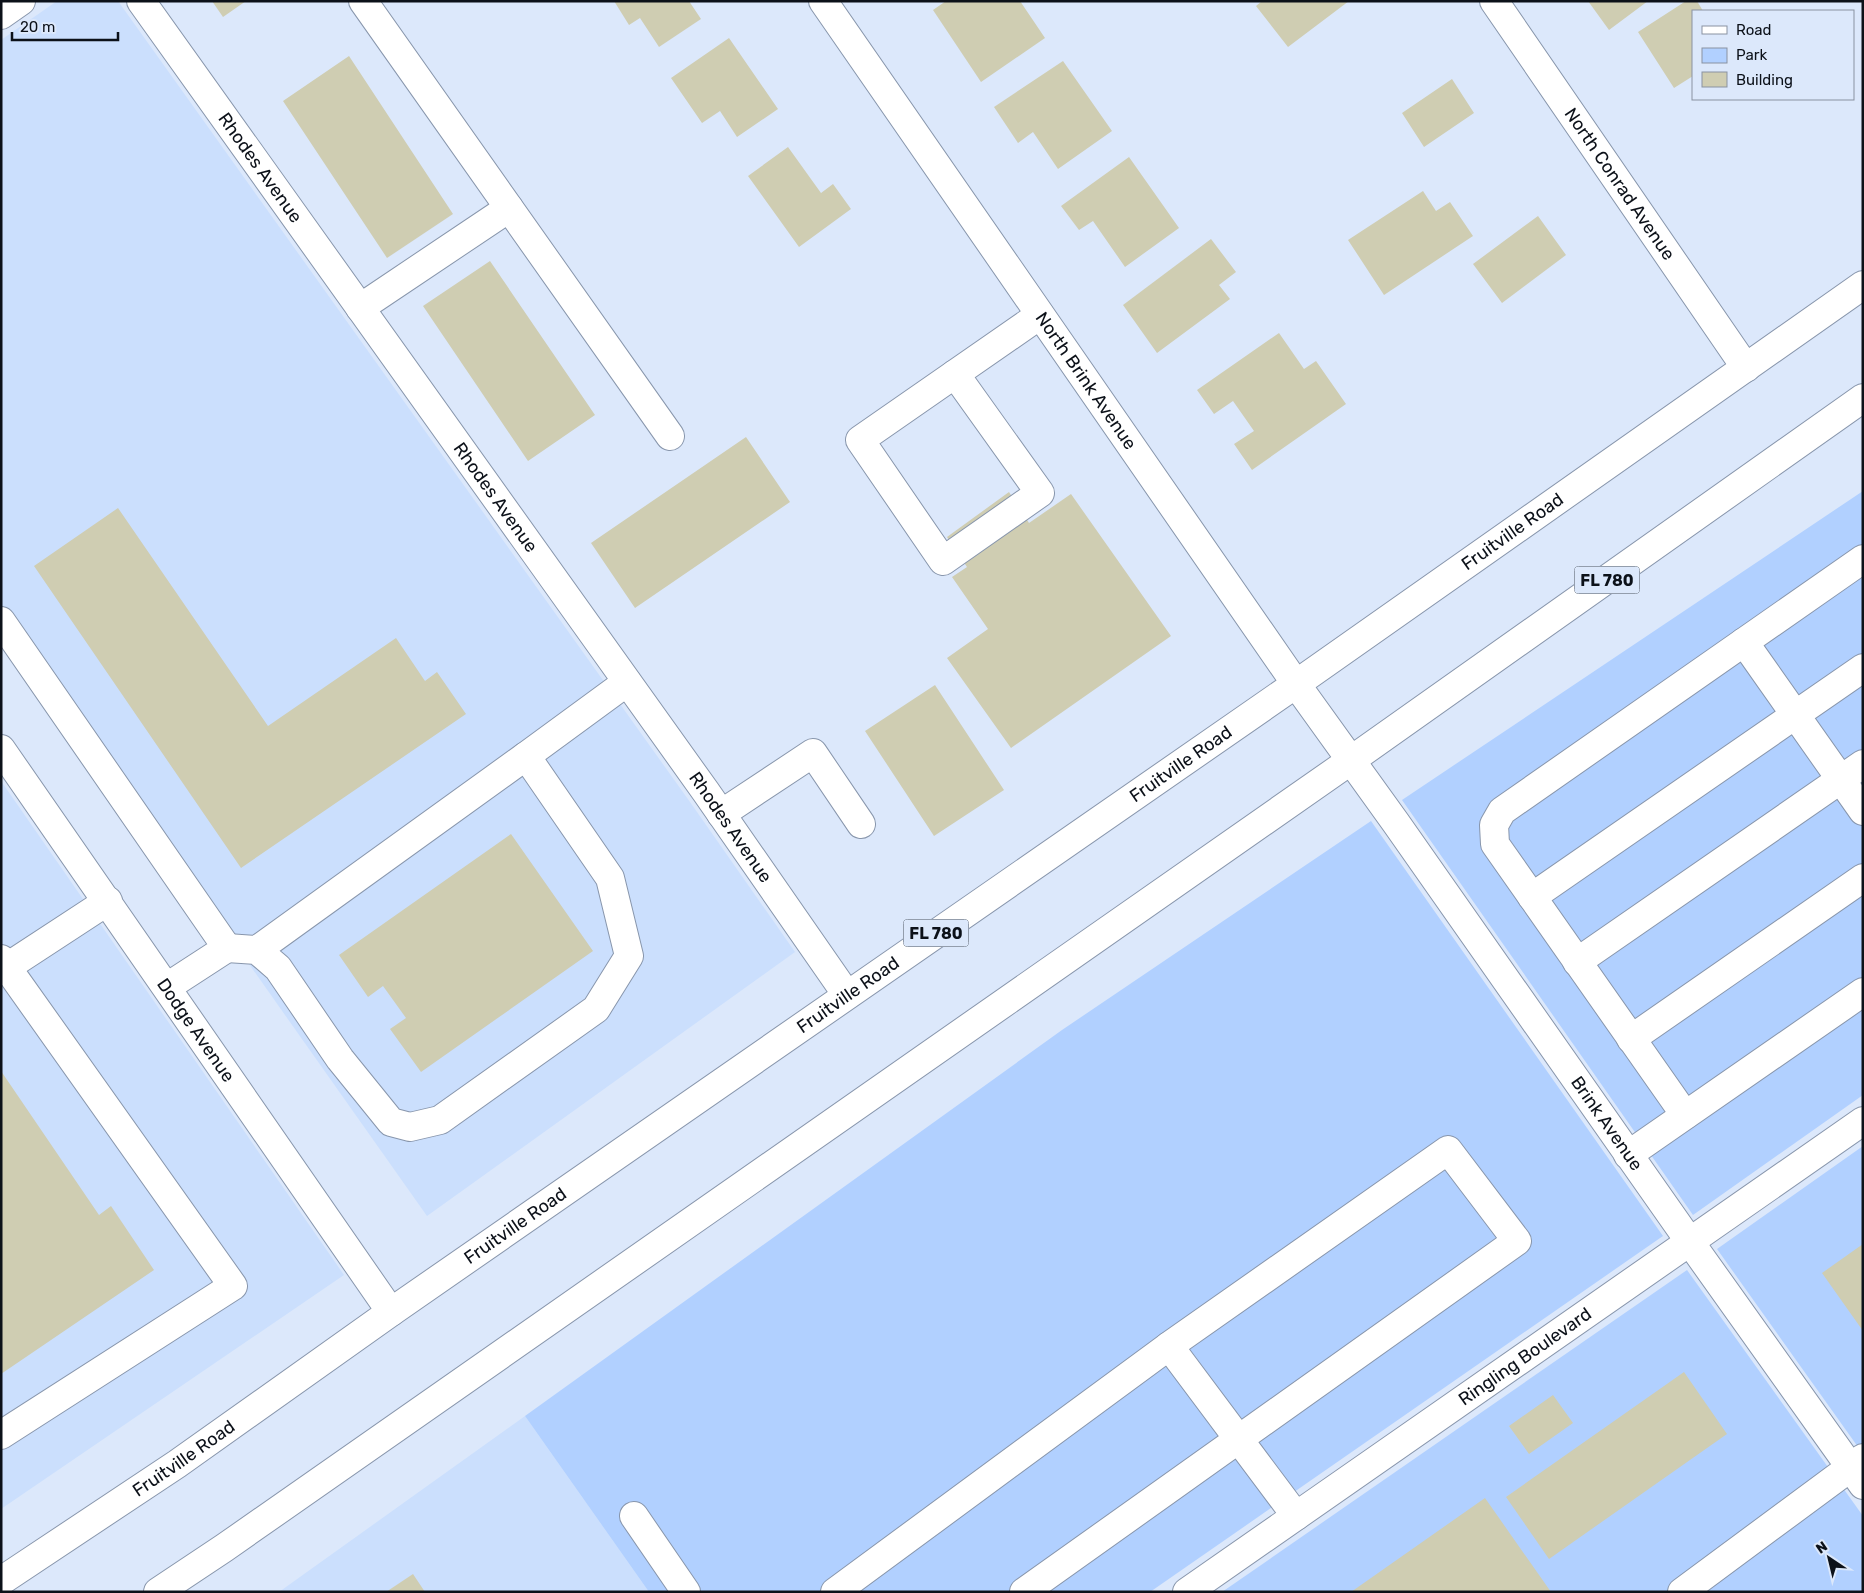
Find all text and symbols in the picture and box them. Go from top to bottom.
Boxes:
scale bar [12,10,119,42]
legend [1692,10,1854,100]
text: 20 m [20,18,55,36]
text: Road [1736,21,1772,39]
text: Park [1736,46,1767,64]
text: Building [1736,71,1793,89]
street label: North Conrad Avenue [1560,104,1680,264]
street label: Rhodes Avenue [213,108,307,227]
street label: North Brink Avenue [1031,308,1141,454]
street label: Rhodes Avenue [449,438,542,557]
street label: Fruitville Road [1457,488,1568,575]
road number: FL 780 [1574,566,1640,594]
street label: Fruitville Road [1125,721,1236,807]
street label: Rhodes Avenue [684,768,777,887]
road number: FL 780 [904,920,968,946]
street label: Fruitville Road [793,952,903,1038]
street label: Dodge Avenue [152,974,239,1086]
street label: Brink Avenue [1566,1072,1647,1175]
street label: Fruitville Road [460,1183,571,1269]
street label: Ringling Boulevard [1454,1303,1596,1410]
street label: Fruitville Road [128,1415,239,1501]
north arrow [1804,1533,1854,1583]
text: N [1813,1538,1831,1558]

